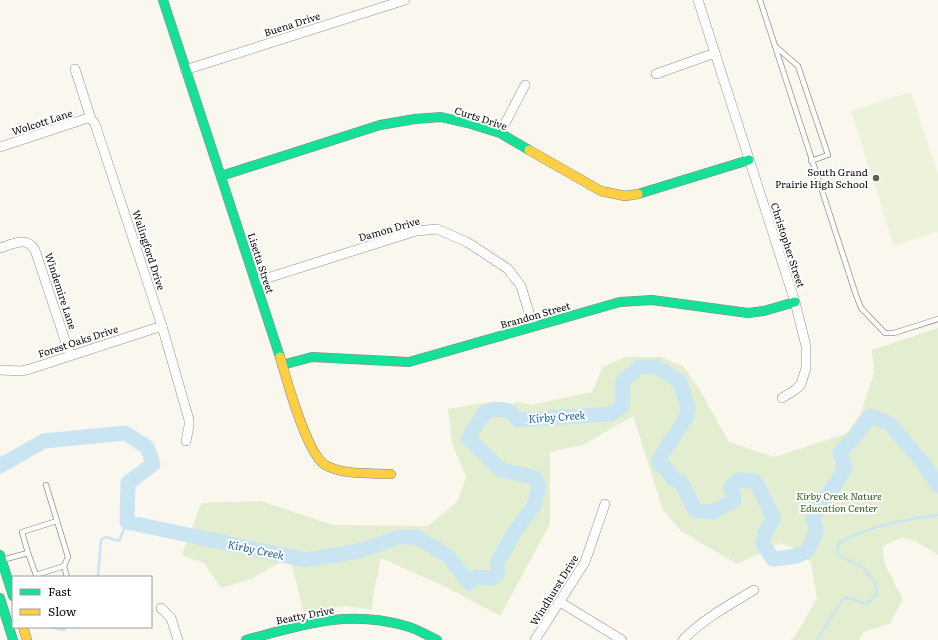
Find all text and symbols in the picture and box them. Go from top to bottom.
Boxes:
street label: Buena Drive [262,7,322,40]
street label: Curts Drive [453,102,509,133]
street label: Wolcott Lane [10,105,74,138]
place label: South Grand Prairie High School [775,164,869,191]
marker: South Grand Prairie High School [871,173,881,183]
street label: Christopher Street [768,200,809,289]
street label: Walingford Drive [129,208,170,292]
street label: Damon Drive [356,213,421,244]
street label: Lisetta Street [245,230,278,295]
street label: Windemire Lane [42,250,81,331]
street label: Brandon Street [498,297,572,332]
street label: Forest Oaks Drive [36,320,120,361]
water label: Kirby Creek [528,406,586,426]
park label: Kirby Creek Nature Education Center [796,488,882,515]
water label: Kirby Creek [226,535,286,563]
street label: Windhurst Drive [526,551,581,628]
legend [12,576,152,628]
text: Fast [48,582,72,600]
text: Slow [48,602,77,620]
street label: Beatty Drive [275,602,335,627]

